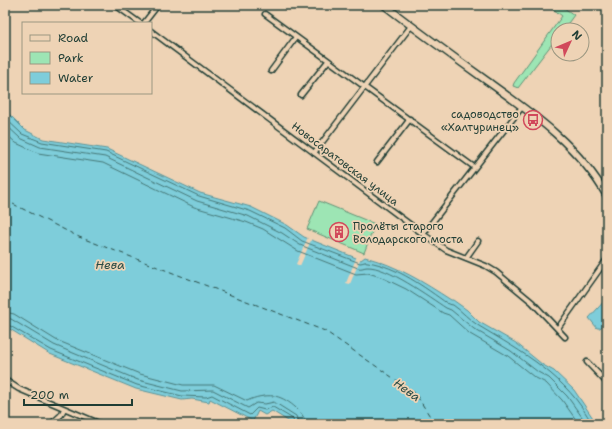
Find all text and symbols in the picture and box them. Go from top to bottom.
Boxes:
legend [22,22,152,94]
north arrow [550,22,590,62]
text: N [568,27,585,44]
text: Road [58,30,89,46]
text: Park [58,50,84,66]
text: Water [58,70,94,86]
place label: садоводство «Халтуринец» [441,107,519,135]
bus stop icon: садоводство «Халтуринец» [522,109,544,131]
street label: Новосаратовская улица [288,119,402,209]
place label: Пролёты старого Володарского моста [353,219,463,247]
building icon: Пролёты старого Володарского моста [328,221,350,243]
water label: Нева [95,257,125,273]
water label: Нева [390,375,424,405]
scale bar [24,381,132,407]
text: 200 m [30,387,69,403]

